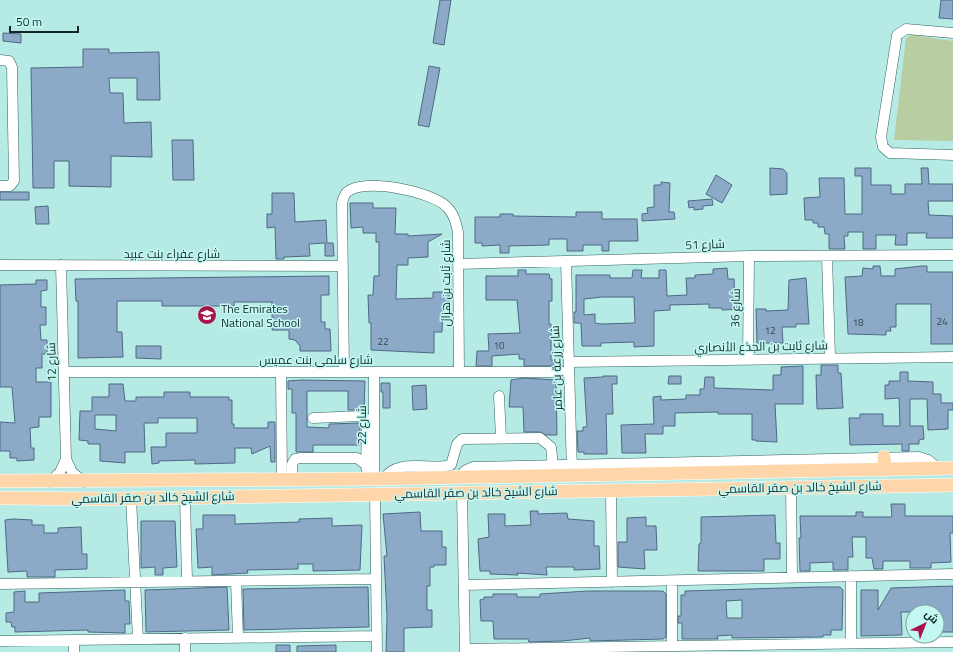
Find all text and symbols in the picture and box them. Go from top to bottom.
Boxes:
scale bar [10,8,78,34]
text: 50 m [16,12,42,31]
street label: شارع 51 [685,234,725,254]
street label: شارع ثابت بن هزال [436,239,455,326]
street label: شارع عفراء بنت عبيد [124,244,220,263]
street label: شارع 36 [725,288,745,328]
place label: The Emirates National School [221,299,300,332]
school or university icon: The Emirates National School [196,304,218,326]
house number: 24 [936,314,948,329]
house number: 18 [852,315,864,330]
house number: 12 [764,323,776,338]
street label: شارع زرعة بن عامر [545,325,567,412]
house number: 22 [377,334,389,349]
street label: شارع ثابت بن الجذع الأنصاري [694,335,828,358]
house number: 10 [493,338,505,353]
street label: شارع 12 [41,342,61,382]
street label: شارع سلمى بنت عميس [259,350,373,369]
street label: شارع 22 [352,405,371,445]
street label: شارع الشيخ خالد بن صقر القاسمي [718,476,882,499]
street label: شارع الشيخ خالد بن صقر القاسمي [394,481,558,504]
street label: شارع الشيخ خالد بن صقر القاسمي [71,486,235,509]
north arrow [905,604,945,644]
text: ش [921,606,942,627]

